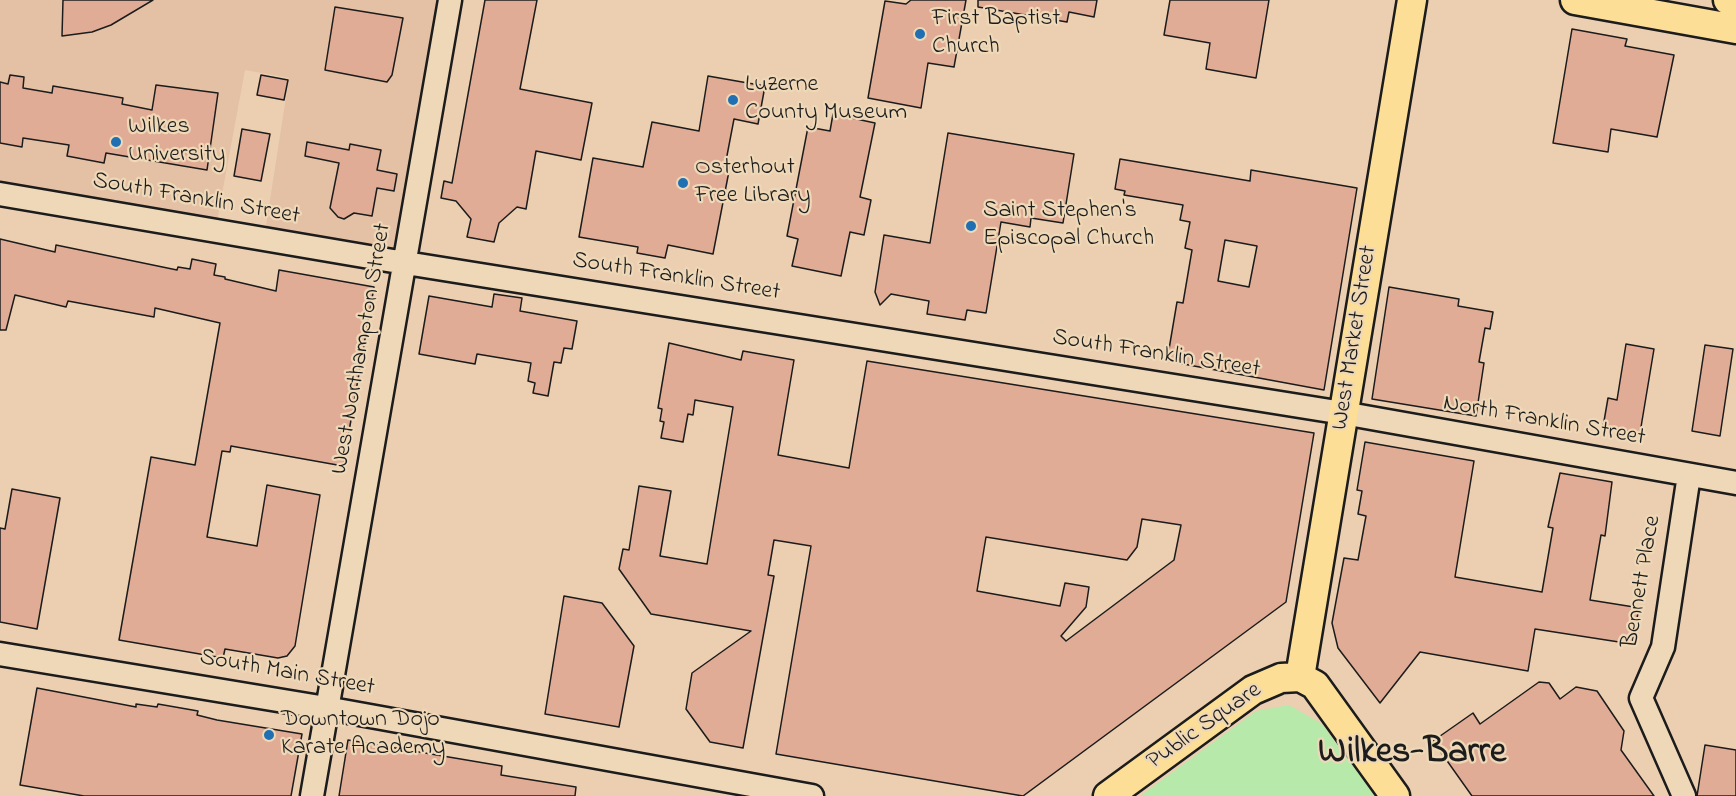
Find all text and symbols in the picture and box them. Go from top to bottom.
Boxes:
place label: First Baptist Church [932,6,1060,62]
marker: First Baptist Church [913,27,927,41]
place label: Luzerne County Museum [745,72,907,128]
marker: Luzerne County Museum [726,93,740,107]
place label: Wilkes University [128,114,225,170]
marker: Wilkes University [109,135,123,149]
place label: Osterhout Free Library [695,155,811,211]
street label: South Franklin Street [90,168,302,232]
marker: Osterhout Free Library [676,176,690,190]
place label: Saint Stephen's Episcopal Church [983,198,1154,254]
marker: Saint Stephen's Episcopal Church [964,219,978,233]
street label: West Northampton Street [327,221,399,477]
street label: West Market Street [1327,244,1385,432]
street label: South Franklin Street [570,247,782,309]
street label: South Franklin Street [1050,324,1262,386]
street label: North Franklin Street [1441,390,1647,454]
street label: Bennett Place [1617,513,1669,651]
street label: South Main Street [197,644,377,704]
street label: Public Square [1142,677,1268,777]
place label: Downtown Dojo Karate Academy [281,707,445,763]
marker: Downtown Dojo Karate Academy [262,728,276,742]
district label: Wilkes-Barre [1318,733,1506,777]

